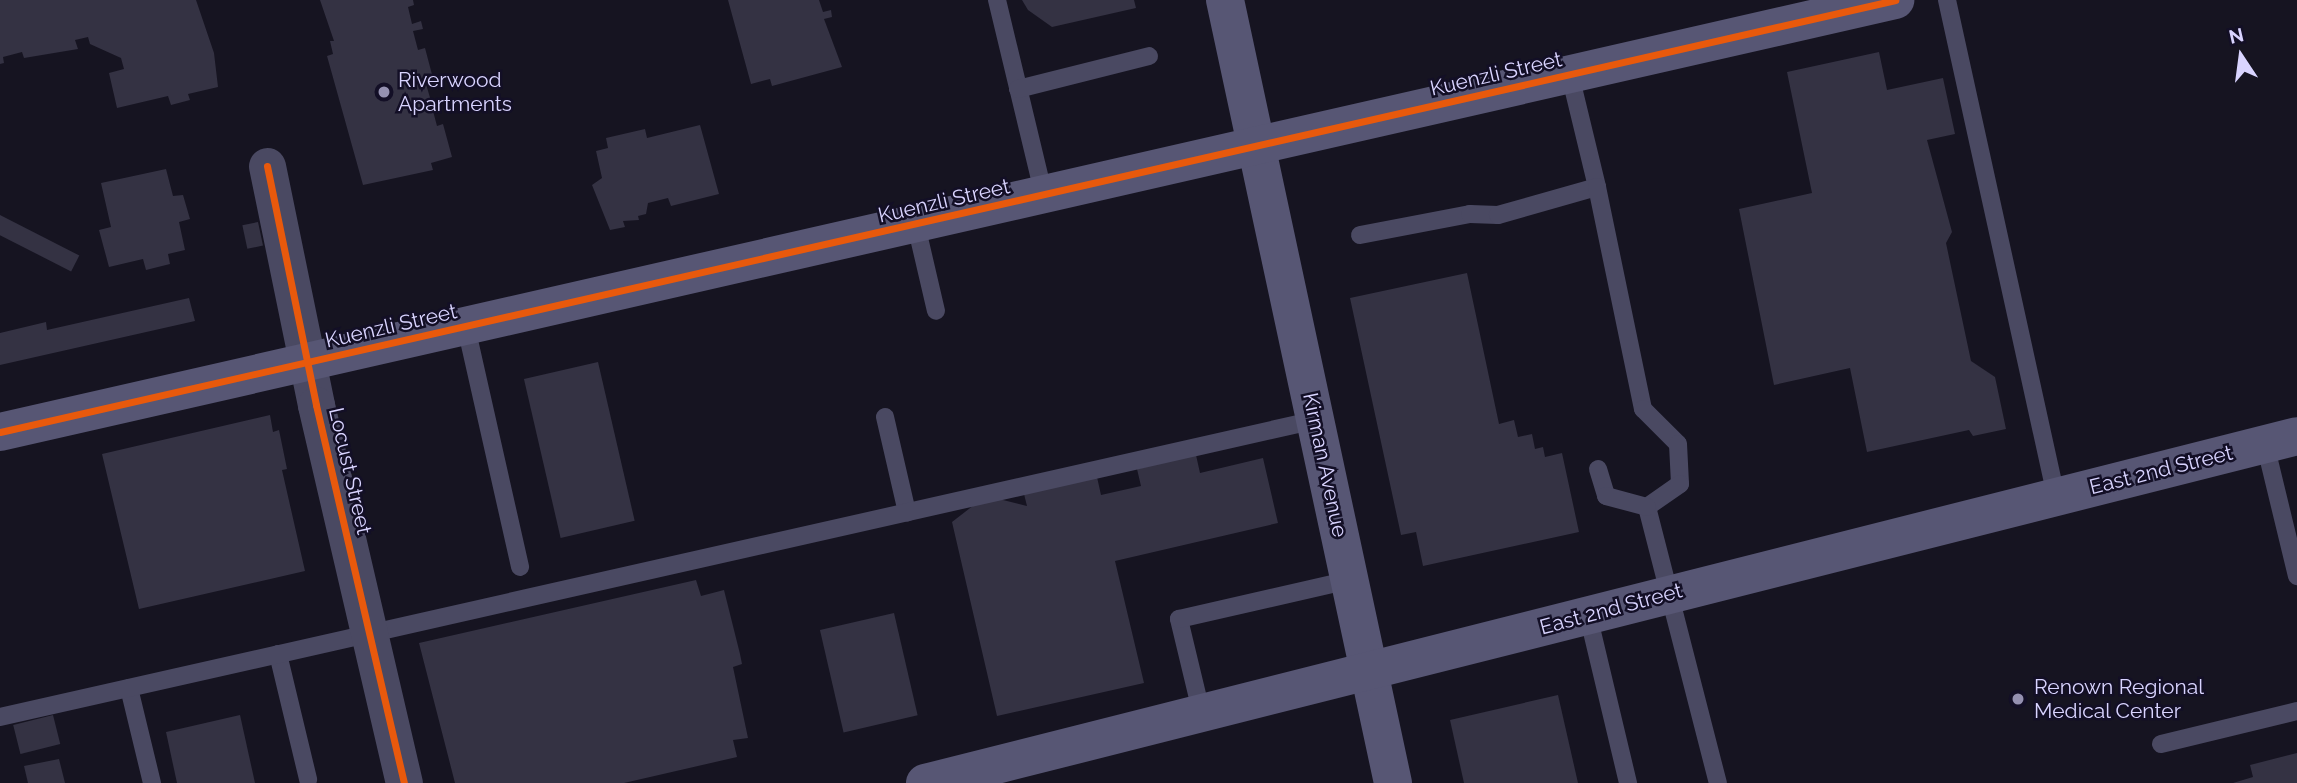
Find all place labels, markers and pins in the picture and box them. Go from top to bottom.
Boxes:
place label: Riverwood Apartments [398,67,512,117]
marker: Riverwood Apartments [376,84,392,100]
place label: Renown Regional Medical Center [2034,674,2204,724]
marker: Renown Regional Medical Center [2008,689,2028,709]

